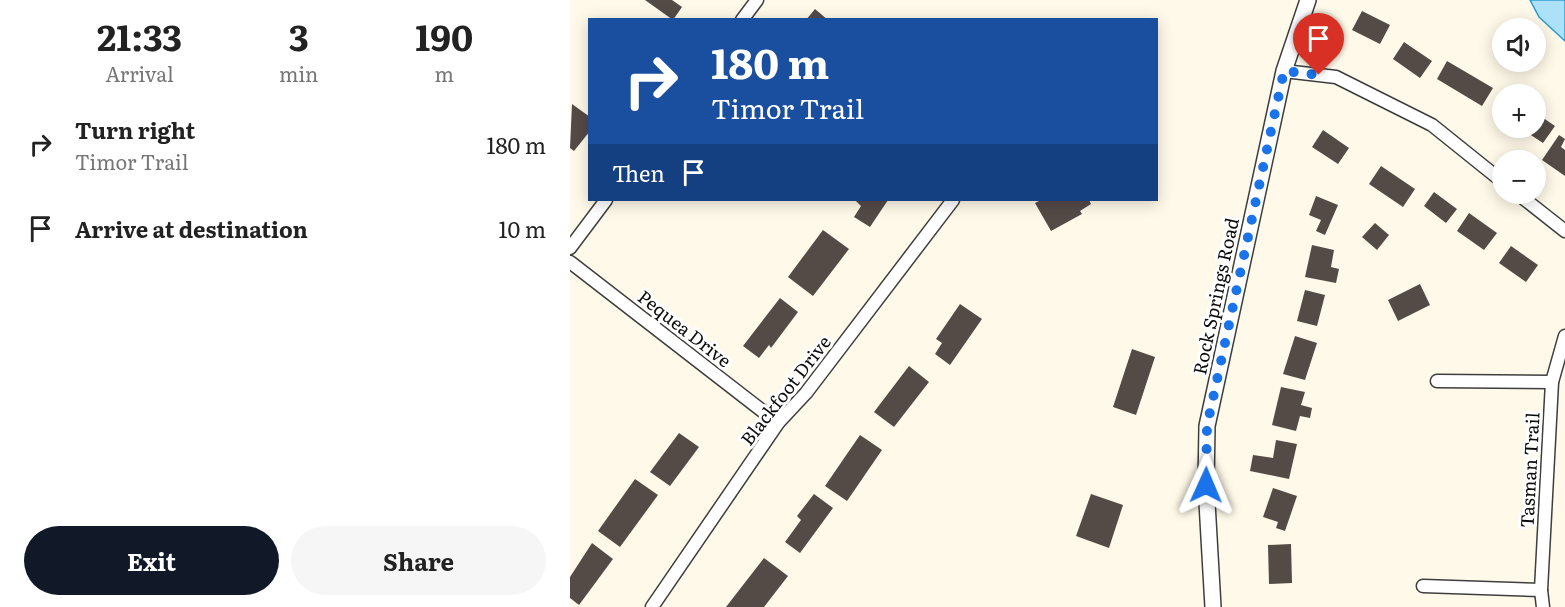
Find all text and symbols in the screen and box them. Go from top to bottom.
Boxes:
text: 21:33 [97,9,182,62]
text: 3 [289,9,309,62]
text: 190 [415,9,473,62]
pin [1293,13,1344,75]
map controls [1492,18,1546,204]
button: sound [1492,18,1546,72]
icon: arrive [1302,22,1335,55]
text: 180 m [711,30,829,92]
icon: right [612,42,690,120]
text: Arrival [105,58,174,88]
text: min [279,58,318,88]
text: m [434,58,454,88]
button: + [1492,84,1546,138]
text: Timor Trail [711,87,864,127]
text: Turn right [75,113,195,146]
icon: right [24,128,57,161]
text: 180 m [486,128,546,161]
text: Timor Trail [75,146,188,176]
button: − [1492,150,1546,204]
text: Then [612,156,665,189]
icon: arrive [677,156,710,189]
icon: arrive [24,212,57,245]
text: Arrive at destination [75,212,308,245]
text: 10 m [499,212,546,245]
street label: Rock Springs Road [1185,215,1245,377]
street label: Pequea Drive [633,283,737,373]
street label: Blackfoot Drive [733,329,837,451]
street label: Tasman Trail [1513,412,1545,528]
position arrow [1174,453,1238,517]
button: Exit [24,526,279,595]
button: Share [291,526,546,595]

